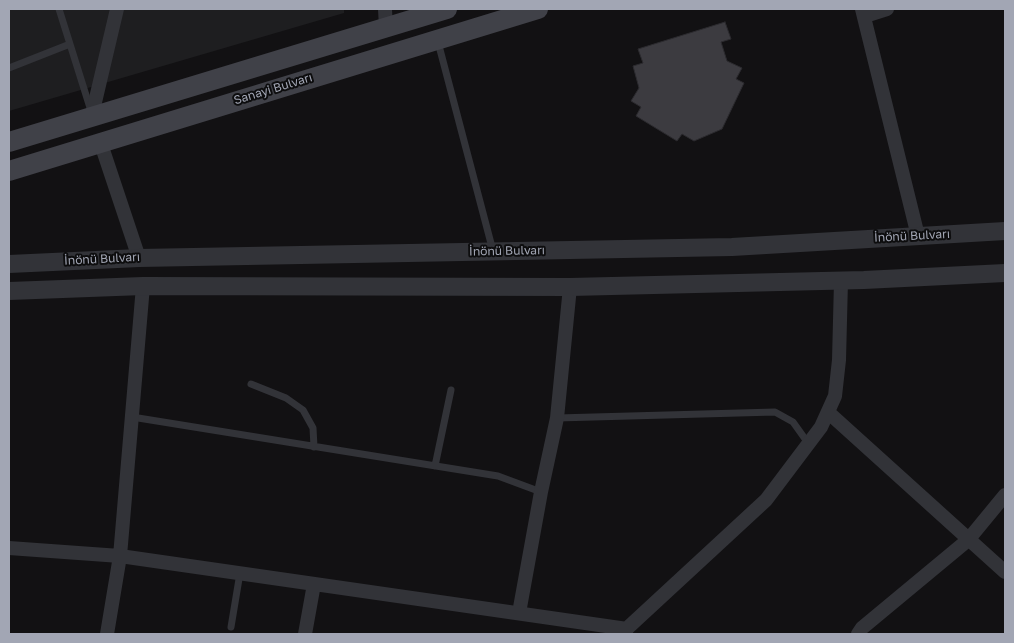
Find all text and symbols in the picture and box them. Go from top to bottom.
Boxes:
street label: Sanayi Bulvarı [232,70,314,108]
street label: İnönü Bulvarı [874,227,950,245]
street label: İnönü Bulvarı [469,243,545,259]
street label: İnönü Bulvarı [64,250,140,268]

